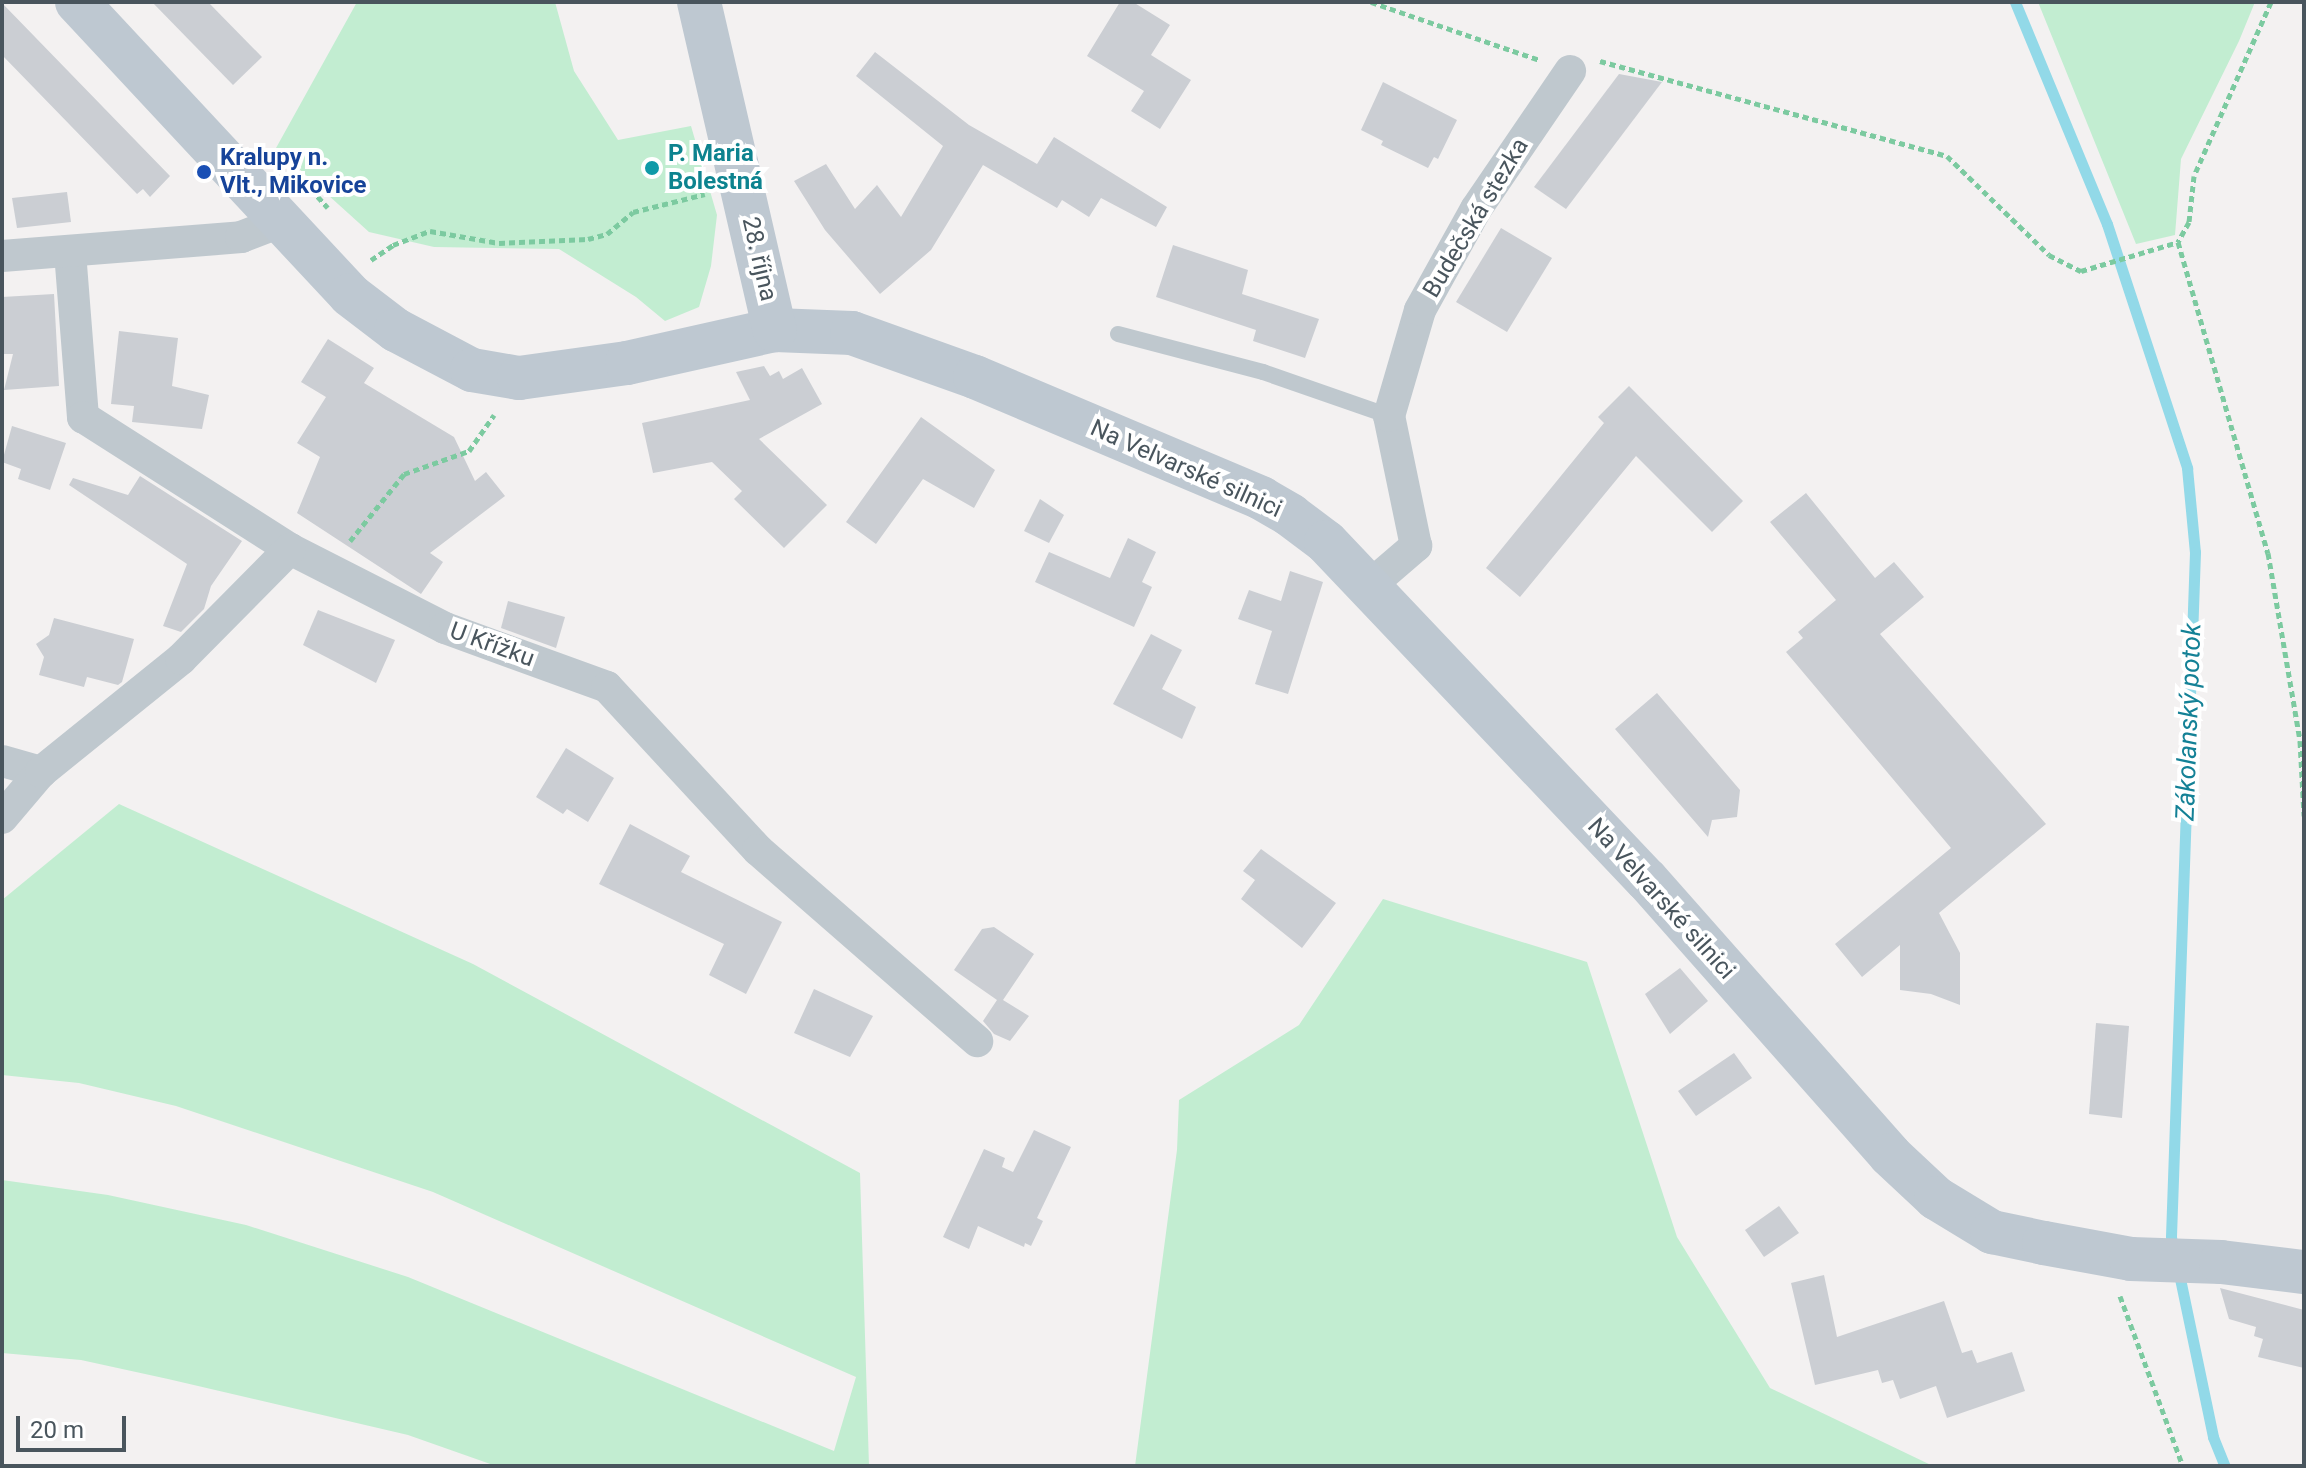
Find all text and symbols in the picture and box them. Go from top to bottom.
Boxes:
street label: Budečská stezka [1417,133,1535,303]
place label: P. Maria Bolestná [668,140,763,196]
place label: Kralupy n. Vlt., Mikovice [220,144,367,200]
marker: P. Maria Bolestná [643,159,661,177]
marker: Kralupy n. Vlt., Mikovice [195,163,213,181]
street label: 28. října [735,214,783,304]
street label: Na Velvarské silnici [1086,414,1286,524]
street label: U Křížku [446,616,538,674]
water label: Zákolanský potok [2170,623,2208,821]
street label: Na Velvarské silnici [1581,813,1741,985]
scale bar [20,1400,130,1450]
text: 20 m [30,1416,84,1444]

